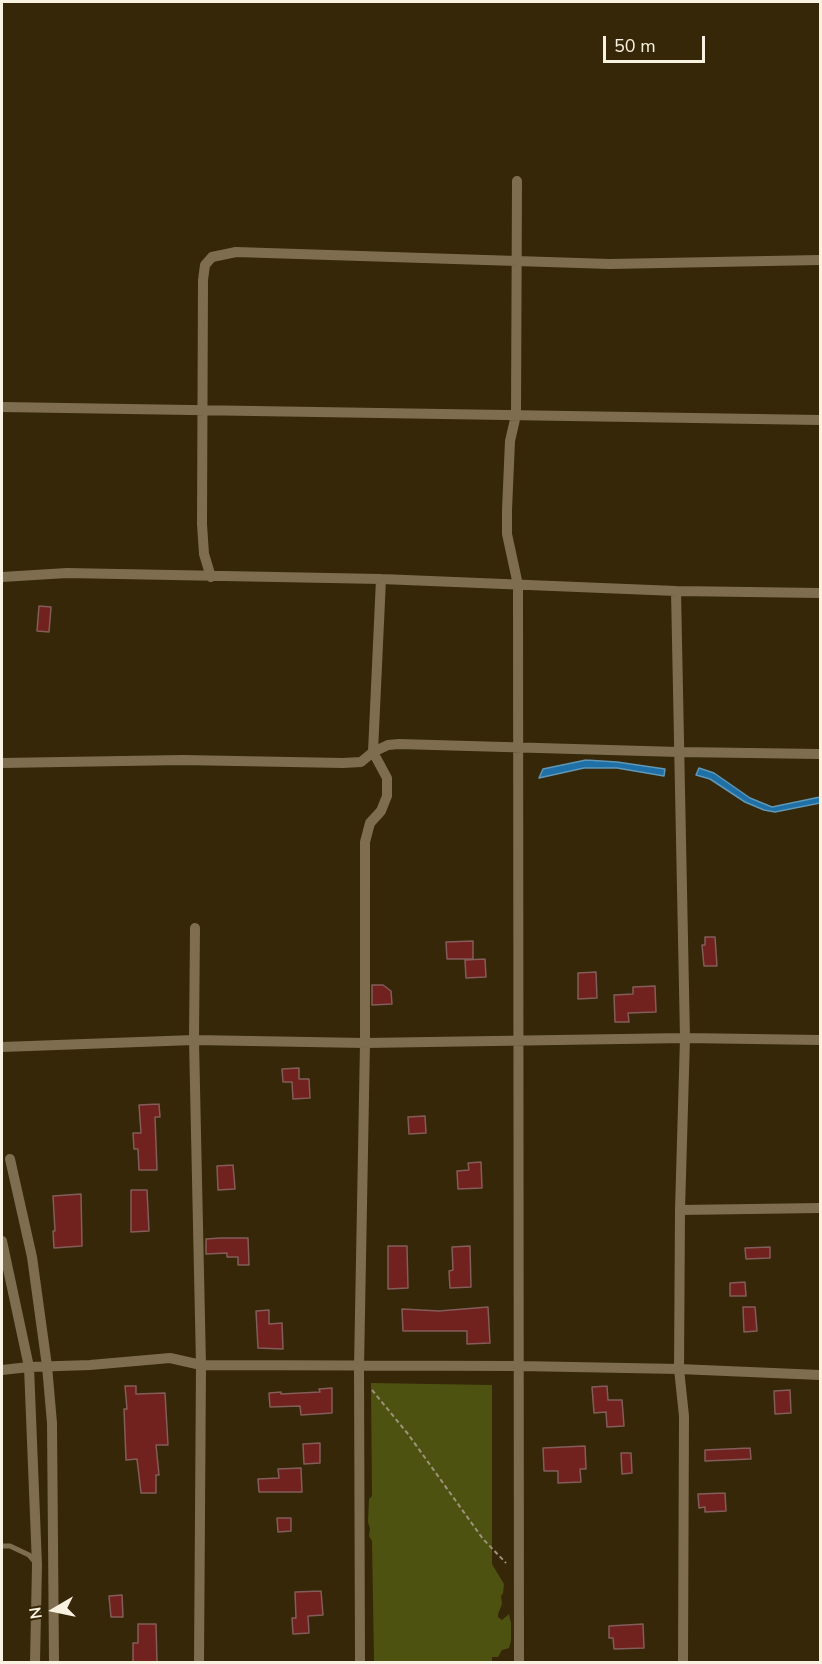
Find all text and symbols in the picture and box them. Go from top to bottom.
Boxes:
scale bar [606,24,708,62]
text: 50 m [614,34,656,58]
north arrow [24,1580,84,1640]
text: N [24,1605,48,1620]

